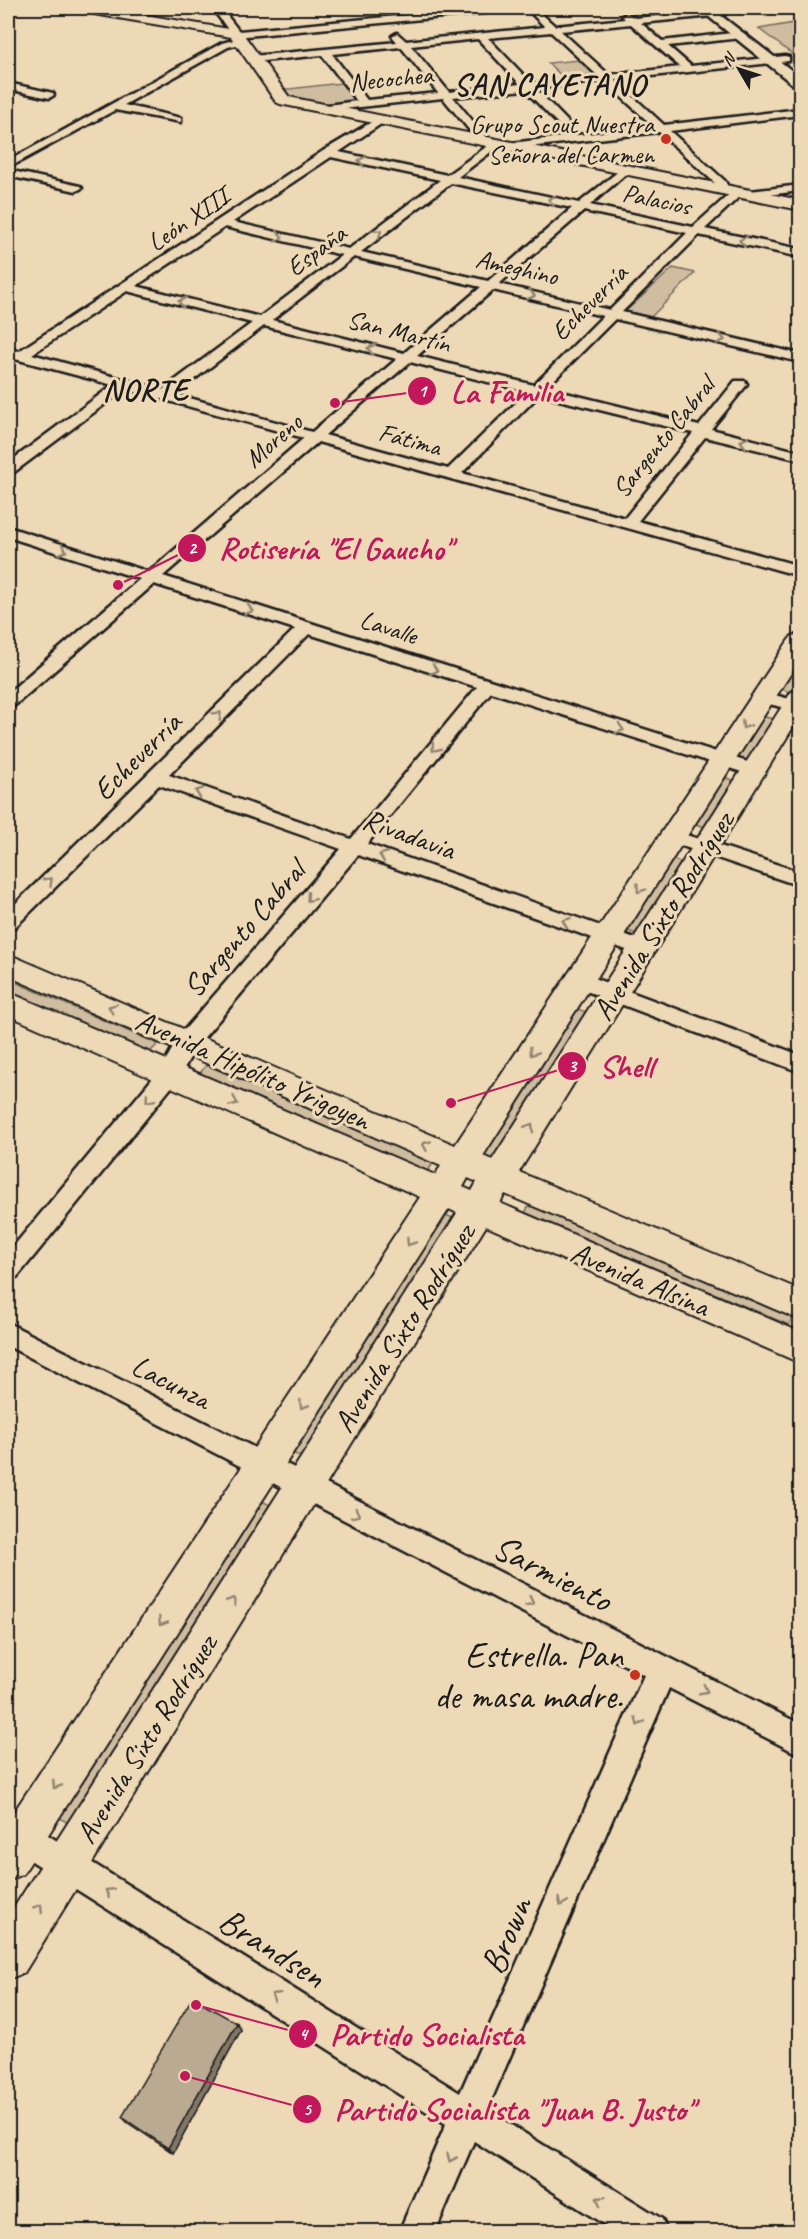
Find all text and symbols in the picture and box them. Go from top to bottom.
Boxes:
north arrow [709,39,769,99]
text: N [717,48,741,70]
street label: Necochea [348,58,436,99]
district label: SAN CAYETANO [454,66,649,104]
place label: Grupo Scout Nuestra Señora del Carmen [470,108,656,171]
marker: Grupo Scout Nuestra Señora del Carmen [659,132,673,146]
one-way arrow [357,155,367,168]
street label: Palacios [620,176,696,223]
street label: León XIII [141,177,240,259]
one-way arrow [548,194,558,207]
street label: España [280,216,354,284]
one-way arrow [274,229,284,242]
one-way arrow [372,229,383,240]
one-way arrow [739,235,749,248]
street label: Ameghino [473,242,563,293]
street label: Echeverría [544,256,636,348]
one-way arrow [525,288,535,301]
one-way arrow [177,296,187,309]
street label: San Martín [344,303,455,361]
one-way arrow [715,332,725,345]
one-way arrow [366,344,377,356]
callout: La Familia [407,366,576,416]
street label: Sargento Cabral [605,367,725,504]
district label: NORTE [103,371,192,409]
text: La Familia [451,371,566,412]
text: 1 [418,380,428,402]
street label: Moreno [237,405,311,475]
street label: Fátima [375,415,446,464]
one-way arrow [739,437,749,450]
callout: Rotisería "El Gaucho" [177,523,463,573]
text: Rotisería "El Gaucho" [219,528,459,569]
text: 2 [188,537,198,559]
one-way arrow [57,543,68,556]
one-way arrow [243,603,254,615]
street label: Lavalle [356,603,423,653]
one-way arrow [428,663,439,675]
street label: Echeverría [85,702,191,808]
one-way arrow [211,711,222,721]
one-way arrow [742,719,753,730]
one-way arrow [614,722,625,735]
one-way arrow [432,741,443,752]
one-way arrow [194,786,205,799]
street label: Rivadavia [358,800,462,869]
street label: Avenida Sixto Rodríguez [584,803,744,1027]
street label: Sargento Cabral [175,849,317,1005]
one-way arrow [378,850,389,863]
one-way arrow [42,878,53,889]
one-way arrow [636,882,647,893]
one-way arrow [306,891,317,902]
one-way arrow [562,917,572,930]
street label: Avenida Hipólito Yrigoyen [130,1001,378,1139]
one-way arrow [108,1004,119,1016]
callout: Shell [557,1041,664,1091]
one-way arrow [528,1046,540,1056]
text: Shell [599,1046,659,1087]
text: 3 [568,1055,578,1077]
one-way arrow [146,1092,157,1103]
one-way arrow [228,1094,239,1106]
one-way arrow [523,1123,535,1133]
one-way arrow [421,1140,432,1152]
street label: Avenida Sixto Rodríguez [325,1215,485,1439]
street label: Avenida Alsina [565,1233,717,1326]
one-way arrow [405,1236,417,1246]
street label: Lacunza [125,1346,219,1419]
one-way arrow [300,1399,311,1410]
one-way arrow [350,1506,361,1518]
street label: Sarmiento [485,1524,622,1623]
one-way arrow [524,1595,534,1606]
one-way arrow [225,1597,237,1607]
one-way arrow [159,1615,170,1626]
street label: Avenida Sixto Rodríguez [67,1626,227,1850]
place label: Estrella. Pan de masa madre. [434,1632,625,1719]
marker: Estrella. Pan de masa madre. [628,1668,642,1682]
one-way arrow [698,1683,708,1694]
one-way arrow [634,1716,646,1727]
one-way arrow [52,1778,63,1789]
street label: Brown [469,1888,543,1981]
one-way arrow [105,1889,116,1900]
one-way arrow [557,1895,569,1906]
street label: Brandsen [210,1897,335,1999]
one-way arrow [32,1904,43,1915]
one-way arrow [270,1993,281,2004]
callout: Partido Socialista [288,2009,536,2059]
text: Partido Socialista [330,2014,527,2055]
text: 4 [299,2023,309,2045]
callout: Partido Socialista "Juan B. Justo" [292,2084,705,2134]
text: Partido Socialista "Juan B. Justo" [334,2089,701,2130]
text: 5 [303,2098,313,2120]
one-way arrow [446,2151,458,2162]
one-way arrow [596,2196,606,2208]

